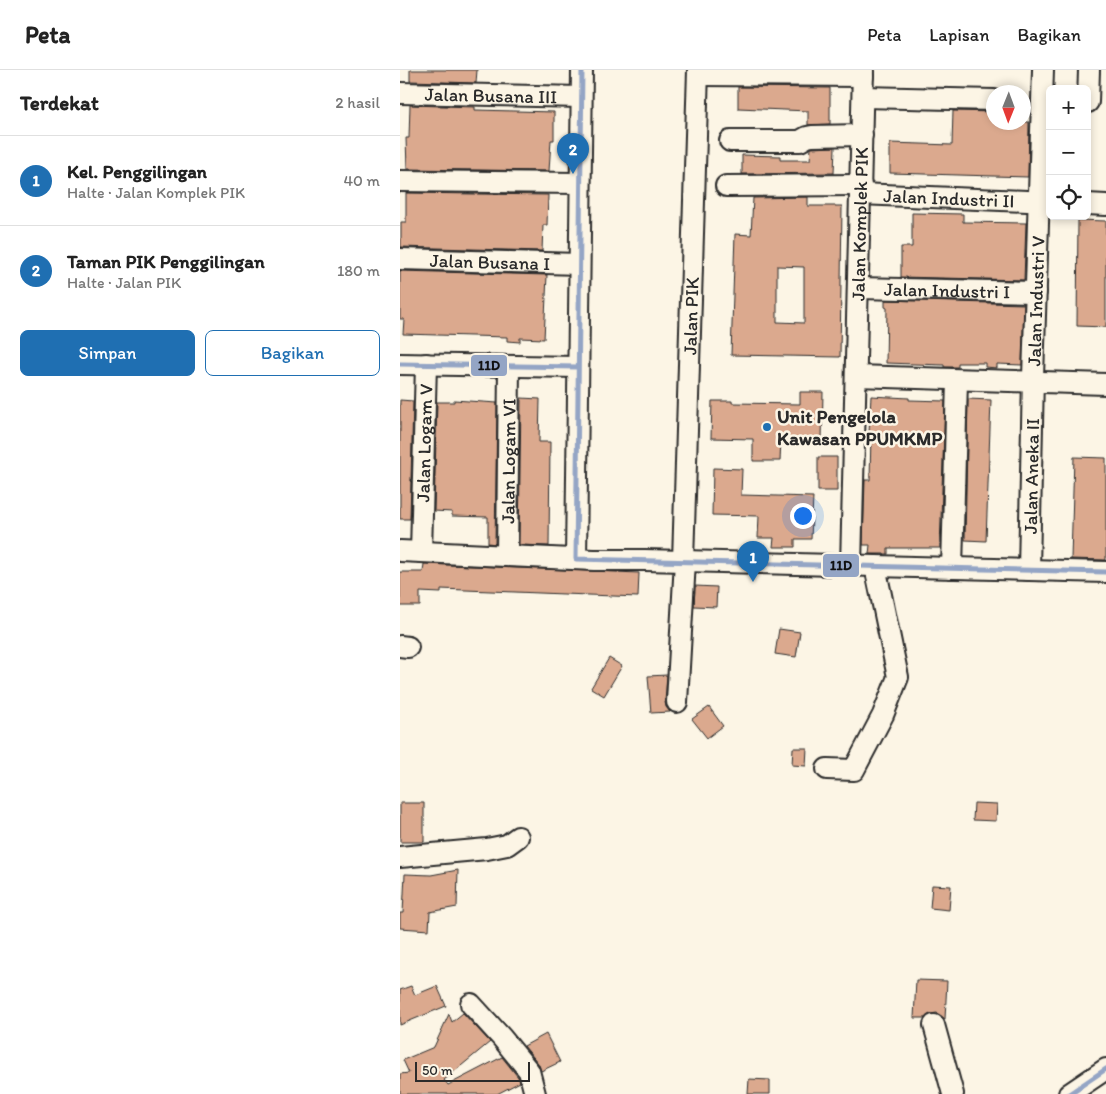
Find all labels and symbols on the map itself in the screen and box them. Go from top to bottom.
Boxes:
street label: Jalan Busana III [424,82,557,108]
north arrow [986,85,1031,130]
pin: 2 [557,133,589,174]
street label: Jalan Komplek PIK [846,147,873,301]
street label: Jalan Industri II [883,183,1015,212]
street label: Jalan Industri V [1022,236,1049,367]
street label: Jalan Busana I [429,248,551,275]
street label: Jalan PIK [678,276,703,355]
street label: Jalan Industri I [884,277,1010,303]
line badge: 11D [470,354,508,377]
text: 11D [478,357,501,374]
street label: Jalan Logam V [411,384,437,502]
street label: Jalan Logam VI [496,398,520,524]
place label: Unit Pengelola Kawasan PPUMKMP [777,405,943,450]
street label: Jalan Aneka II [1018,418,1044,534]
marker: Unit Pengelola Kawasan PPUMKMP [761,421,773,433]
your location [790,503,816,529]
pin: 1 [737,541,769,582]
line badge: 11D [822,553,860,578]
text: 11D [830,557,853,574]
scale bar [415,1059,530,1082]

